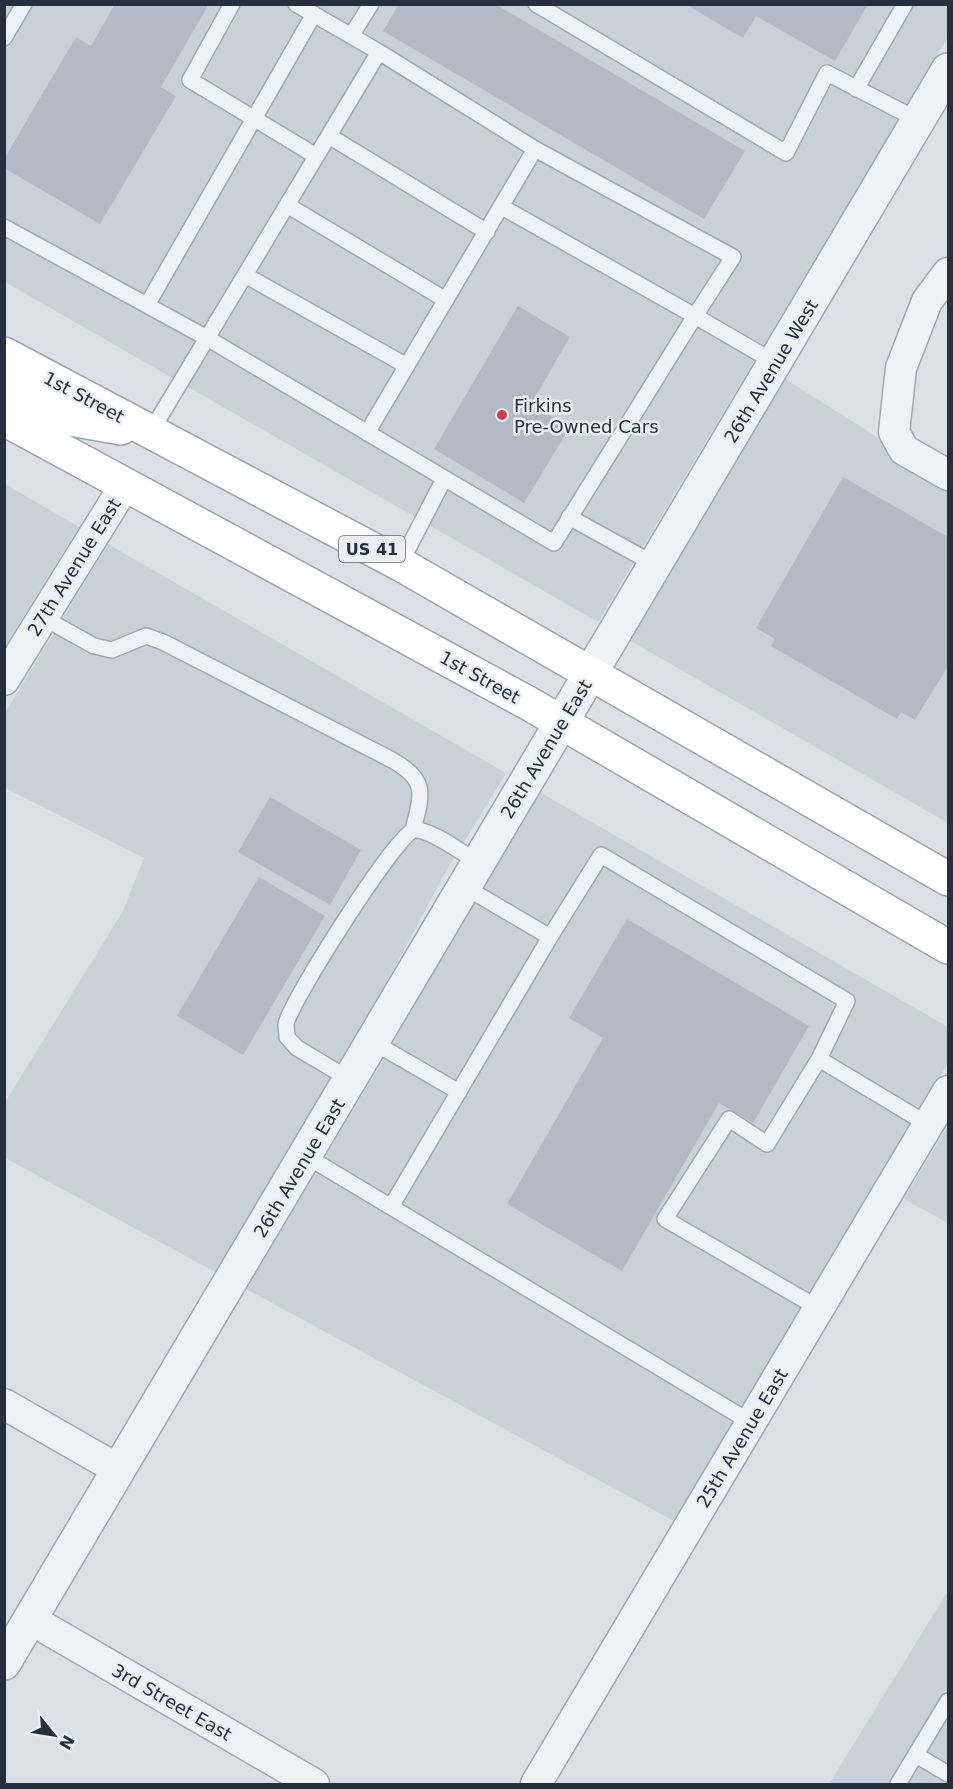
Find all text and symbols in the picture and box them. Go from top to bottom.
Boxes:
street label: 26th Avenue West [720,295,822,447]
street label: 1st Street [40,367,128,427]
place label: Firkins Pre-Owned Cars [514,395,659,437]
marker: Firkins Pre-Owned Cars [495,408,509,422]
street label: 27th Avenue East [23,494,125,640]
road number: US 41 [339,536,405,562]
street label: 1st Street [436,646,524,708]
street label: 26th Avenue East [496,676,596,822]
street label: 26th Avenue East [249,1095,349,1241]
street label: 25th Avenue East [692,1365,792,1511]
street label: 3rd Street East [108,1659,236,1745]
north arrow [24,1705,84,1765]
text: N [55,1732,78,1753]

